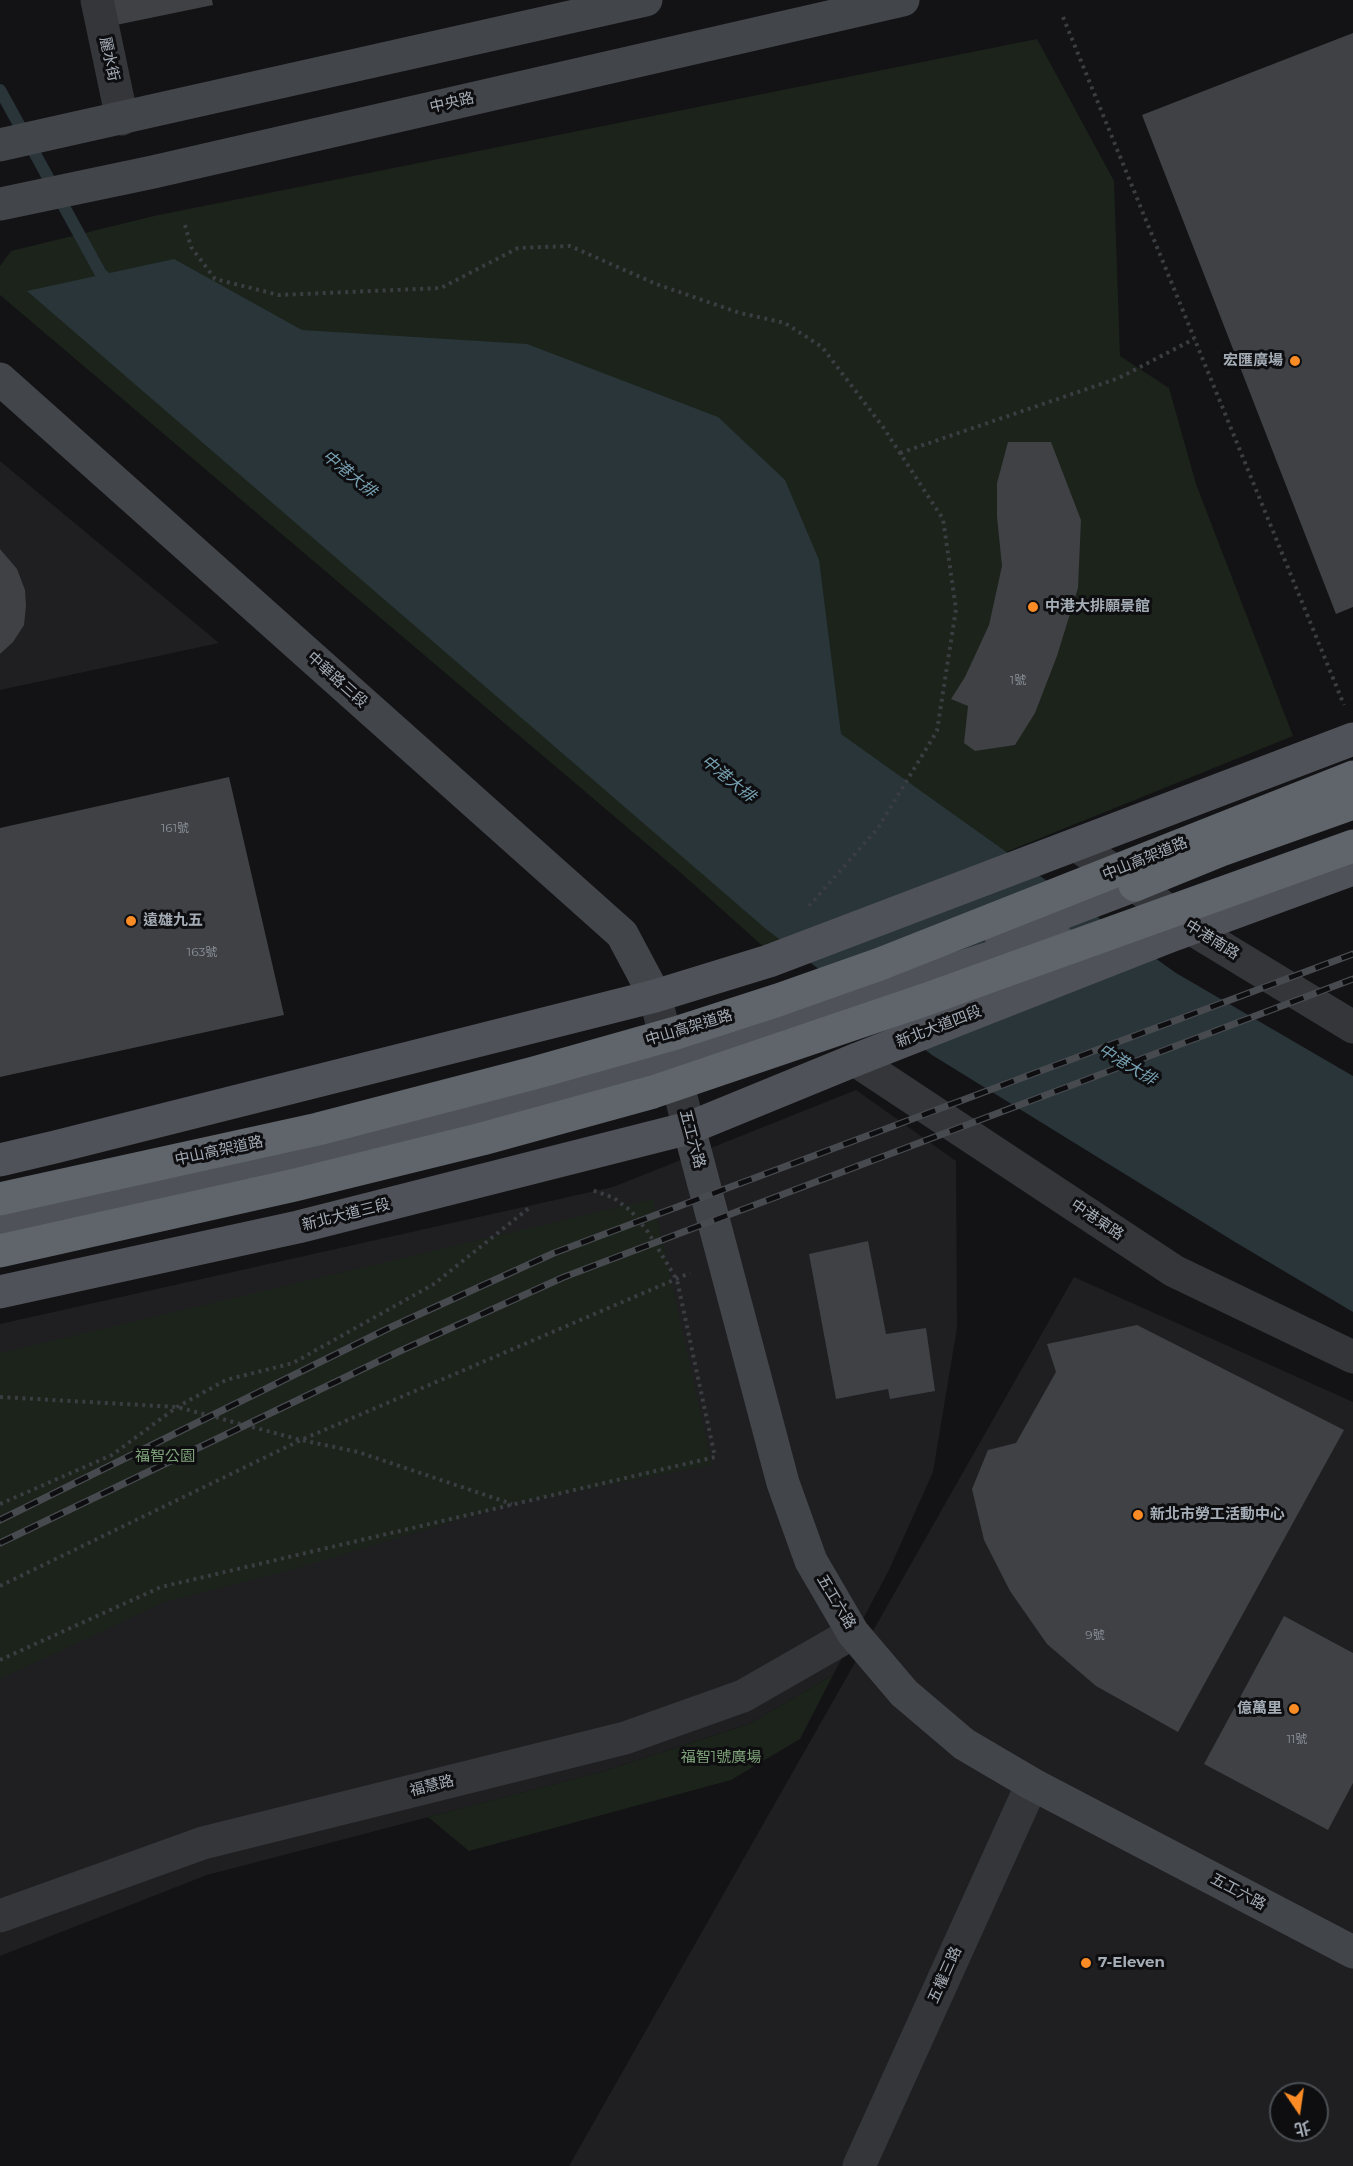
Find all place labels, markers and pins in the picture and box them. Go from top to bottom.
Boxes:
place label: 宏匯廣場 [1223,352,1283,370]
marker: 宏匯廣場 [1288,354,1302,368]
place label: 中港大排願景館 [1045,598,1150,616]
marker: 中港大排願景館 [1026,600,1040,614]
place label: 遠雄九五 [143,912,203,930]
marker: 遠雄九五 [124,914,138,928]
place label: 新北市勞工活動中心 [1150,1506,1285,1524]
marker: 新北市勞工活動中心 [1131,1508,1145,1522]
place label: 億萬里 [1237,1700,1282,1718]
marker: 億萬里 [1287,1702,1301,1716]
place label: 7-Eleven [1098,1954,1165,1972]
marker: 7-Eleven [1079,1956,1093,1970]

